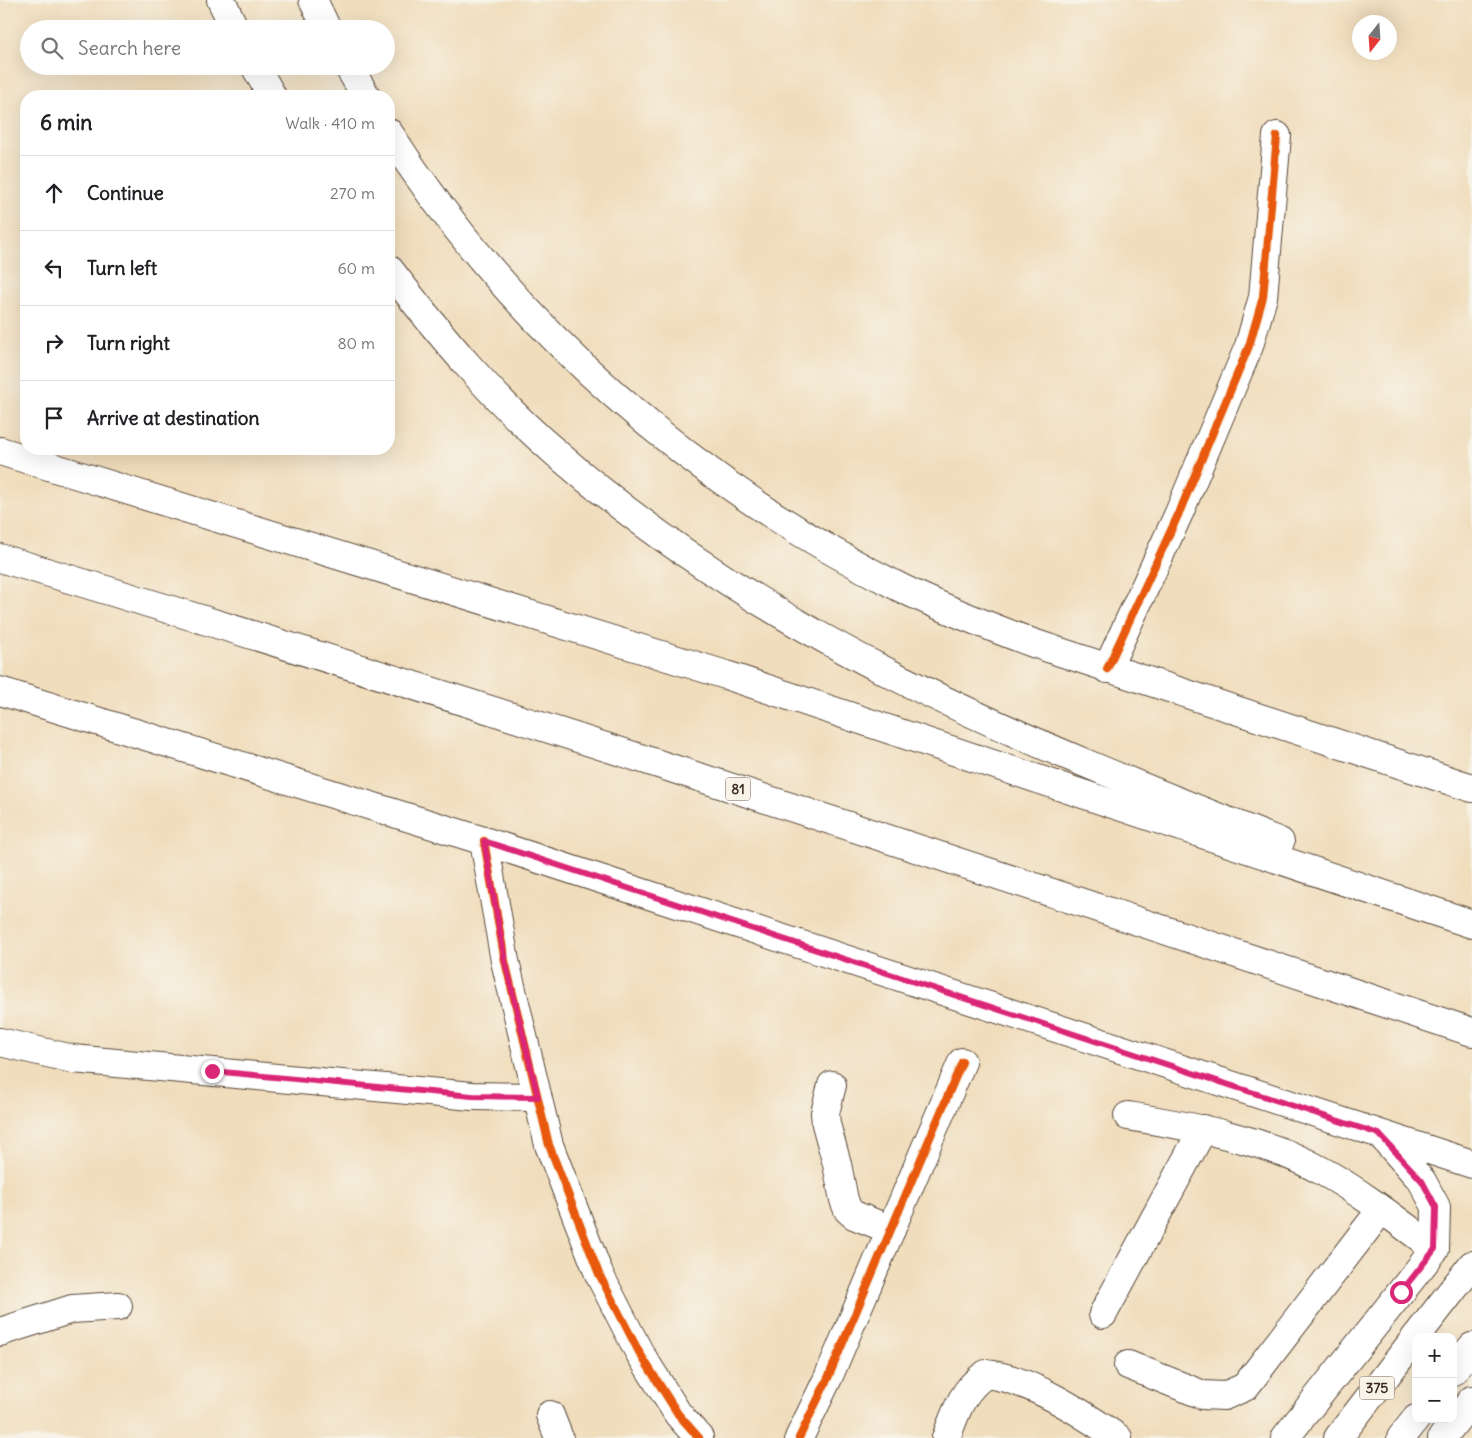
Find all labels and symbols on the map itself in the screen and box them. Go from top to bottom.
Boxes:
north arrow [1352,15,1397,60]
road number: 81 [726,778,750,801]
route end [201,1060,224,1083]
route start [1390,1281,1413,1304]
road number: 375 [1360,1376,1394,1400]

